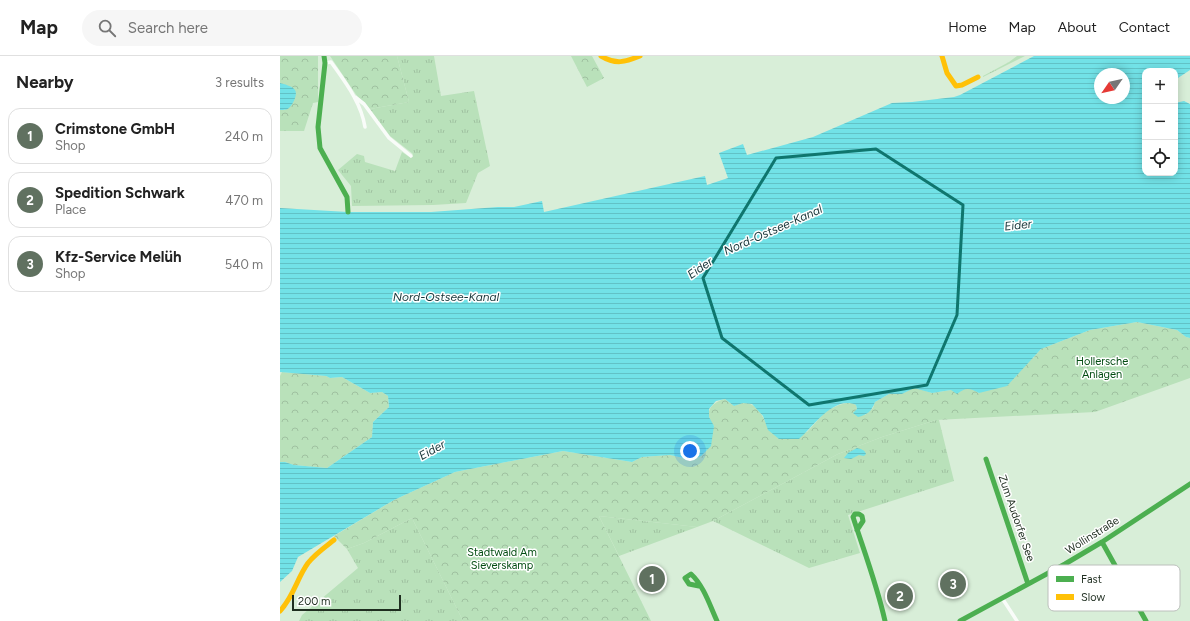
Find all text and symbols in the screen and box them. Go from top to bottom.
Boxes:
search box [82,10,362,46]
text: Map [20,16,58,39]
icon: search [96,17,118,39]
text: Search here [128,19,208,37]
text: Home [948,19,987,36]
text: Map [1009,19,1036,36]
text: About [1058,19,1097,36]
text: Contact [1119,19,1170,36]
north arrow [1094,68,1130,104]
map controls [1142,68,1178,176]
button: + [1142,68,1178,104]
text: Nearby [16,72,74,92]
text: 3 results [215,75,264,90]
button: − [1142,104,1178,140]
text: Crimstone GmbH [55,120,175,138]
text: 1 [27,129,33,144]
text: 240 m [225,129,263,144]
text: Shop [55,138,85,153]
button: locate [1142,140,1178,176]
text: Spedition Schwark [55,184,185,202]
text: 2 [26,193,34,208]
text: 470 m [225,193,263,208]
text: Place [55,202,86,217]
water label: Nord-Ostsee-Kanal [722,202,825,258]
water label: Eider [1004,217,1033,233]
text: Kfz-Service Melüh [55,248,182,266]
water label: Eider [685,254,716,282]
text: 3 [26,257,34,272]
text: 540 m [225,257,263,272]
text: Shop [55,266,85,281]
water label: Nord-Ostsee-Kanal [393,290,500,304]
park label: Hollersche Anlagen [1076,355,1128,381]
water label: Eider [417,437,448,463]
your location [680,441,700,461]
street label: Zum Audorfer See [996,473,1037,563]
street label: Wollinstraße [1063,514,1122,557]
park label: Stadtwald Am Sieverskamp [467,546,537,572]
pin: 1 [639,564,665,594]
legend [1048,565,1180,611]
pin: 3 [940,569,966,599]
text: Fast [1081,573,1102,586]
pin: 2 [887,581,913,611]
text: Slow [1081,591,1105,604]
scale bar [292,593,401,612]
text: 200 m [298,595,330,608]

